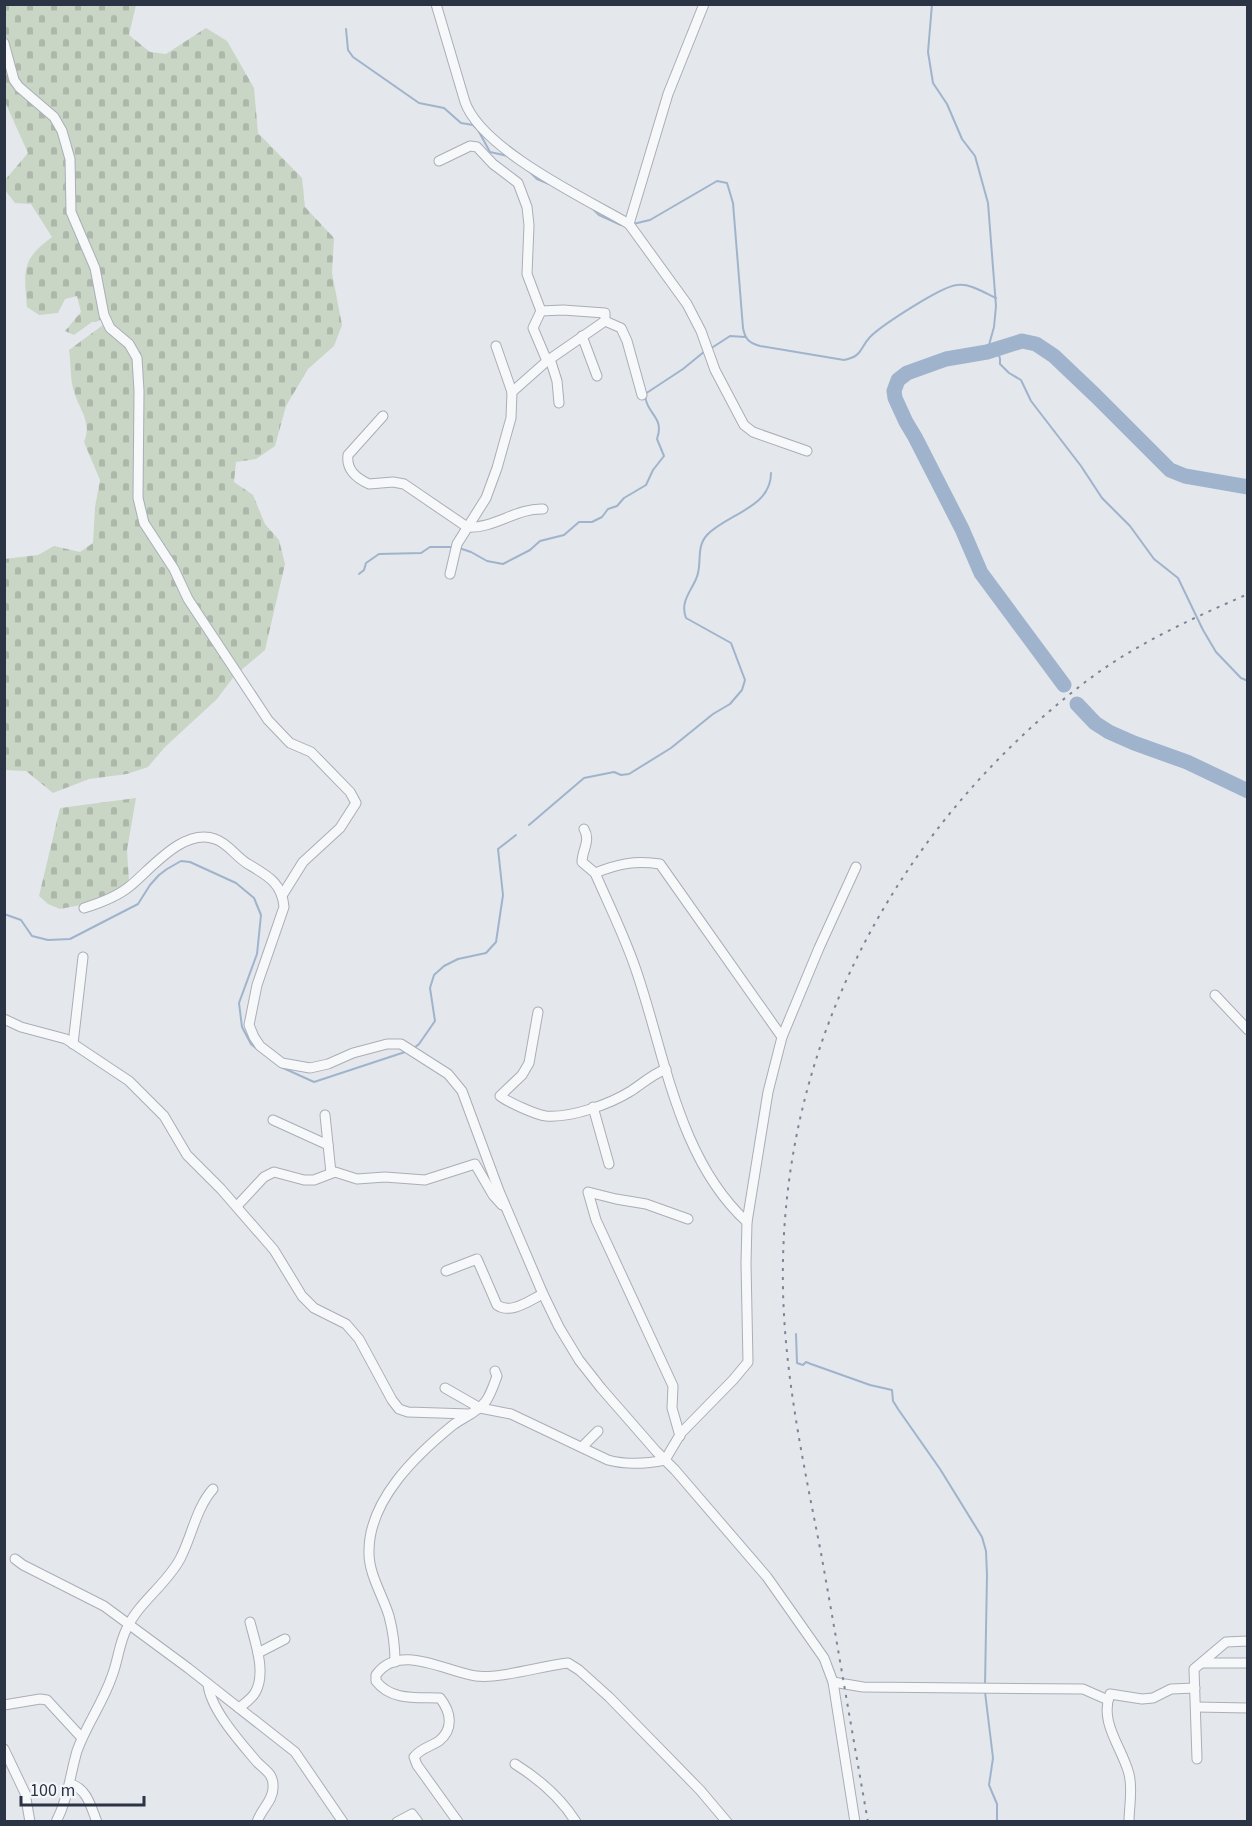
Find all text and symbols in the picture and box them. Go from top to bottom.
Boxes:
scale bar [21,1769,144,1807]
text: 100 m [30,1778,75,1803]

